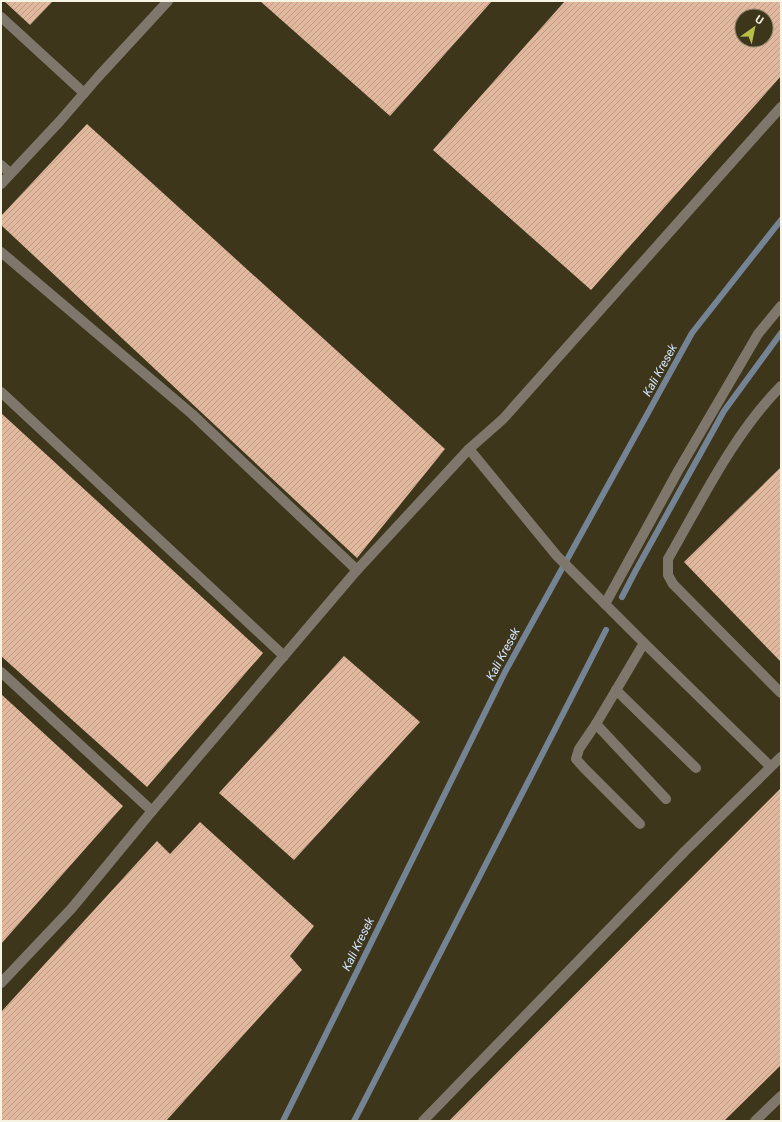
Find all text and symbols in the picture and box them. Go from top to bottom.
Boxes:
north arrow [734,8,774,48]
text: U [753,13,766,27]
water label: Kali Kresek [640,340,681,399]
water label: Kali Kresek [483,624,523,683]
water label: Kali Kresek [339,914,377,973]

